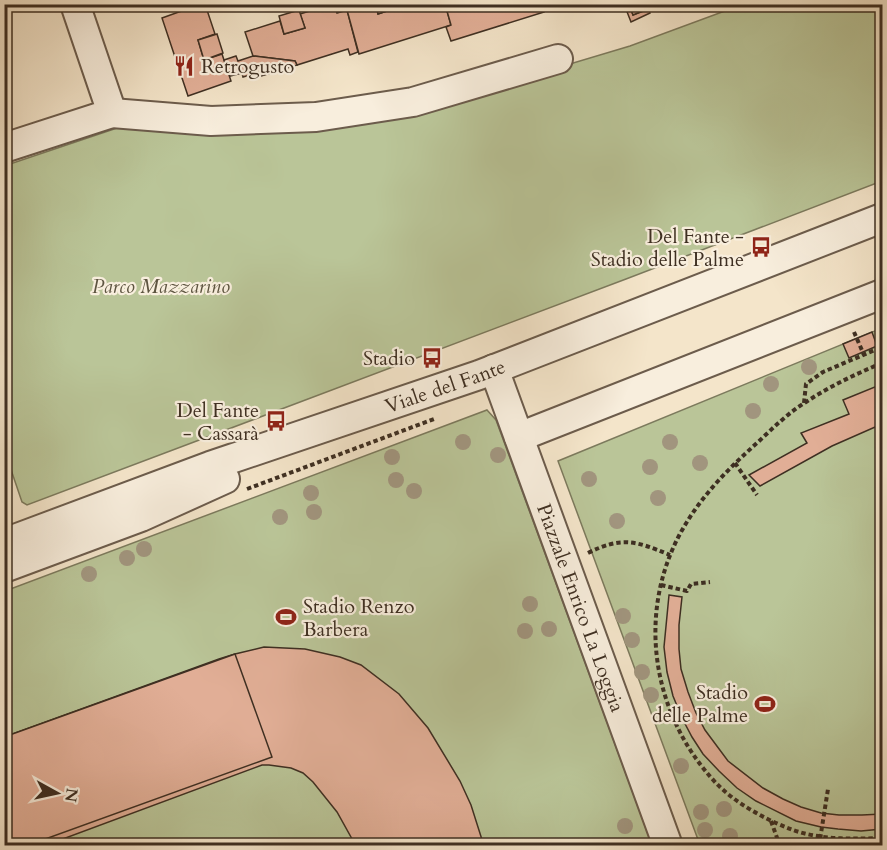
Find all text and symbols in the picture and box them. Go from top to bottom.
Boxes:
place label: Retrogusto [201,53,295,80]
restaurant icon: Retrogusto [172,54,196,78]
place label: Del Fante - Stadio delle Palme [591,223,744,273]
bus stop icon: Del Fante - Stadio delle Palme [749,235,773,259]
park label: Parco Mazzarino [92,273,230,300]
place label: Stadio [363,345,415,372]
bus stop icon: Stadio [420,346,444,370]
street label: Viale del Fante [381,353,509,419]
place label: Del Fante - Cassarà [176,397,259,447]
bus stop icon: Del Fante - Cassarà [264,409,288,433]
street label: Piazzale Enrico La Loggia [531,500,632,716]
place label: Stadio Renzo Barbera [303,593,415,643]
sports icon: Stadio Renzo Barbera [274,605,298,629]
place label: Stadio delle Palme [652,679,748,729]
sports icon: Stadio delle Palme [753,692,777,716]
north arrow [27,763,87,823]
text: N [59,787,83,803]

